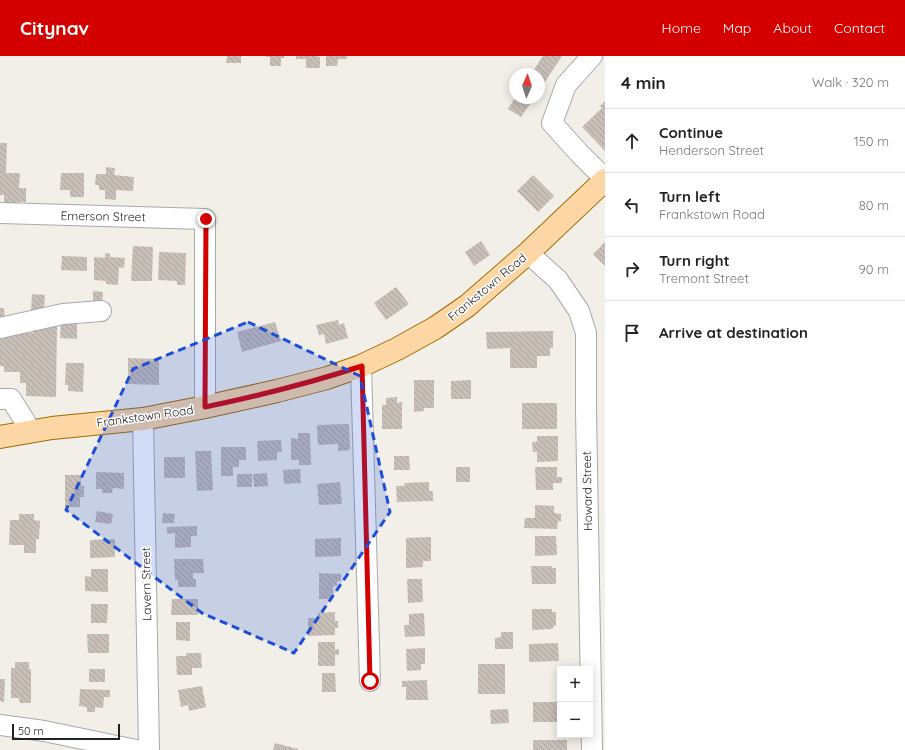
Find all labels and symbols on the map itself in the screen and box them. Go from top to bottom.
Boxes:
north arrow [509,68,545,104]
street label: Emerson Street [60,208,146,224]
route end [197,210,215,228]
street label: Frankstown Road [445,250,529,324]
street label: Frankstown Road [96,402,194,430]
street label: Howard Street [579,451,595,531]
street label: Lavern Street [138,547,154,621]
route start [361,672,379,690]
scale bar [12,722,120,741]

